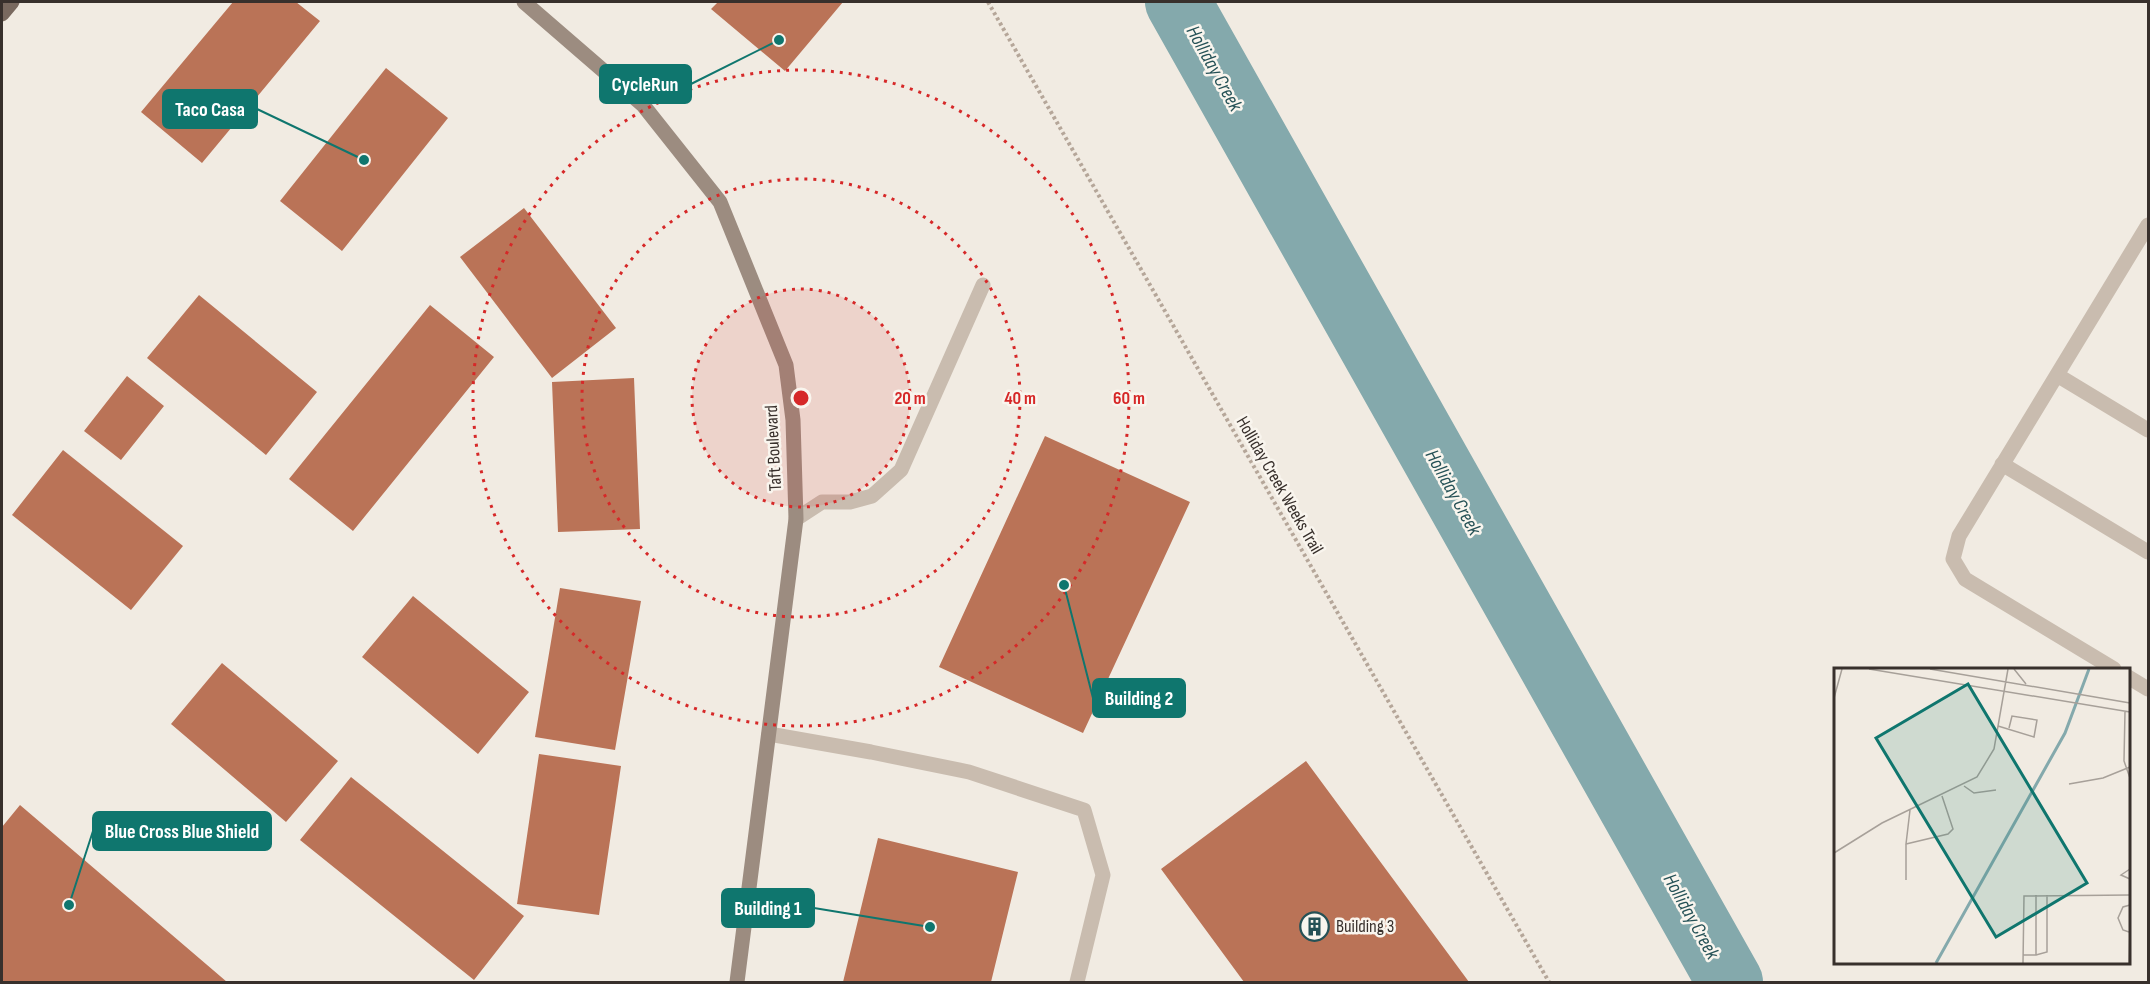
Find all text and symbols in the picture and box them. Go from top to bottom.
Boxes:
water label: Holliday Creek [1181,21,1248,116]
callout: CycleRun [600,65,691,103]
text: CycleRun [612,73,678,97]
callout: Taco Casa [163,90,257,128]
text: Taco Casa [175,98,245,122]
centre of rings [791,388,811,408]
text: 20 m [894,388,926,409]
text: 40 m [1004,388,1036,409]
text: 60 m [1113,388,1145,409]
street label: Taft Boulevard [761,404,786,491]
street label: Holliday Creek Weeks Trail [1232,413,1327,558]
water label: Holliday Creek [1420,445,1487,540]
inset map [1834,668,2129,963]
callout: Building 2 [1093,679,1185,717]
text: Building 2 [1105,687,1173,711]
callout: Blue Cross Blue Shield [93,812,271,850]
text: Blue Cross Blue Shield [105,820,259,844]
water label: Holliday Creek [1658,869,1725,964]
callout: Building 1 [722,889,814,927]
text: Building 1 [734,897,802,921]
building icon: Building 3 [1299,910,1331,942]
place label: Building 3 [1336,916,1394,937]

